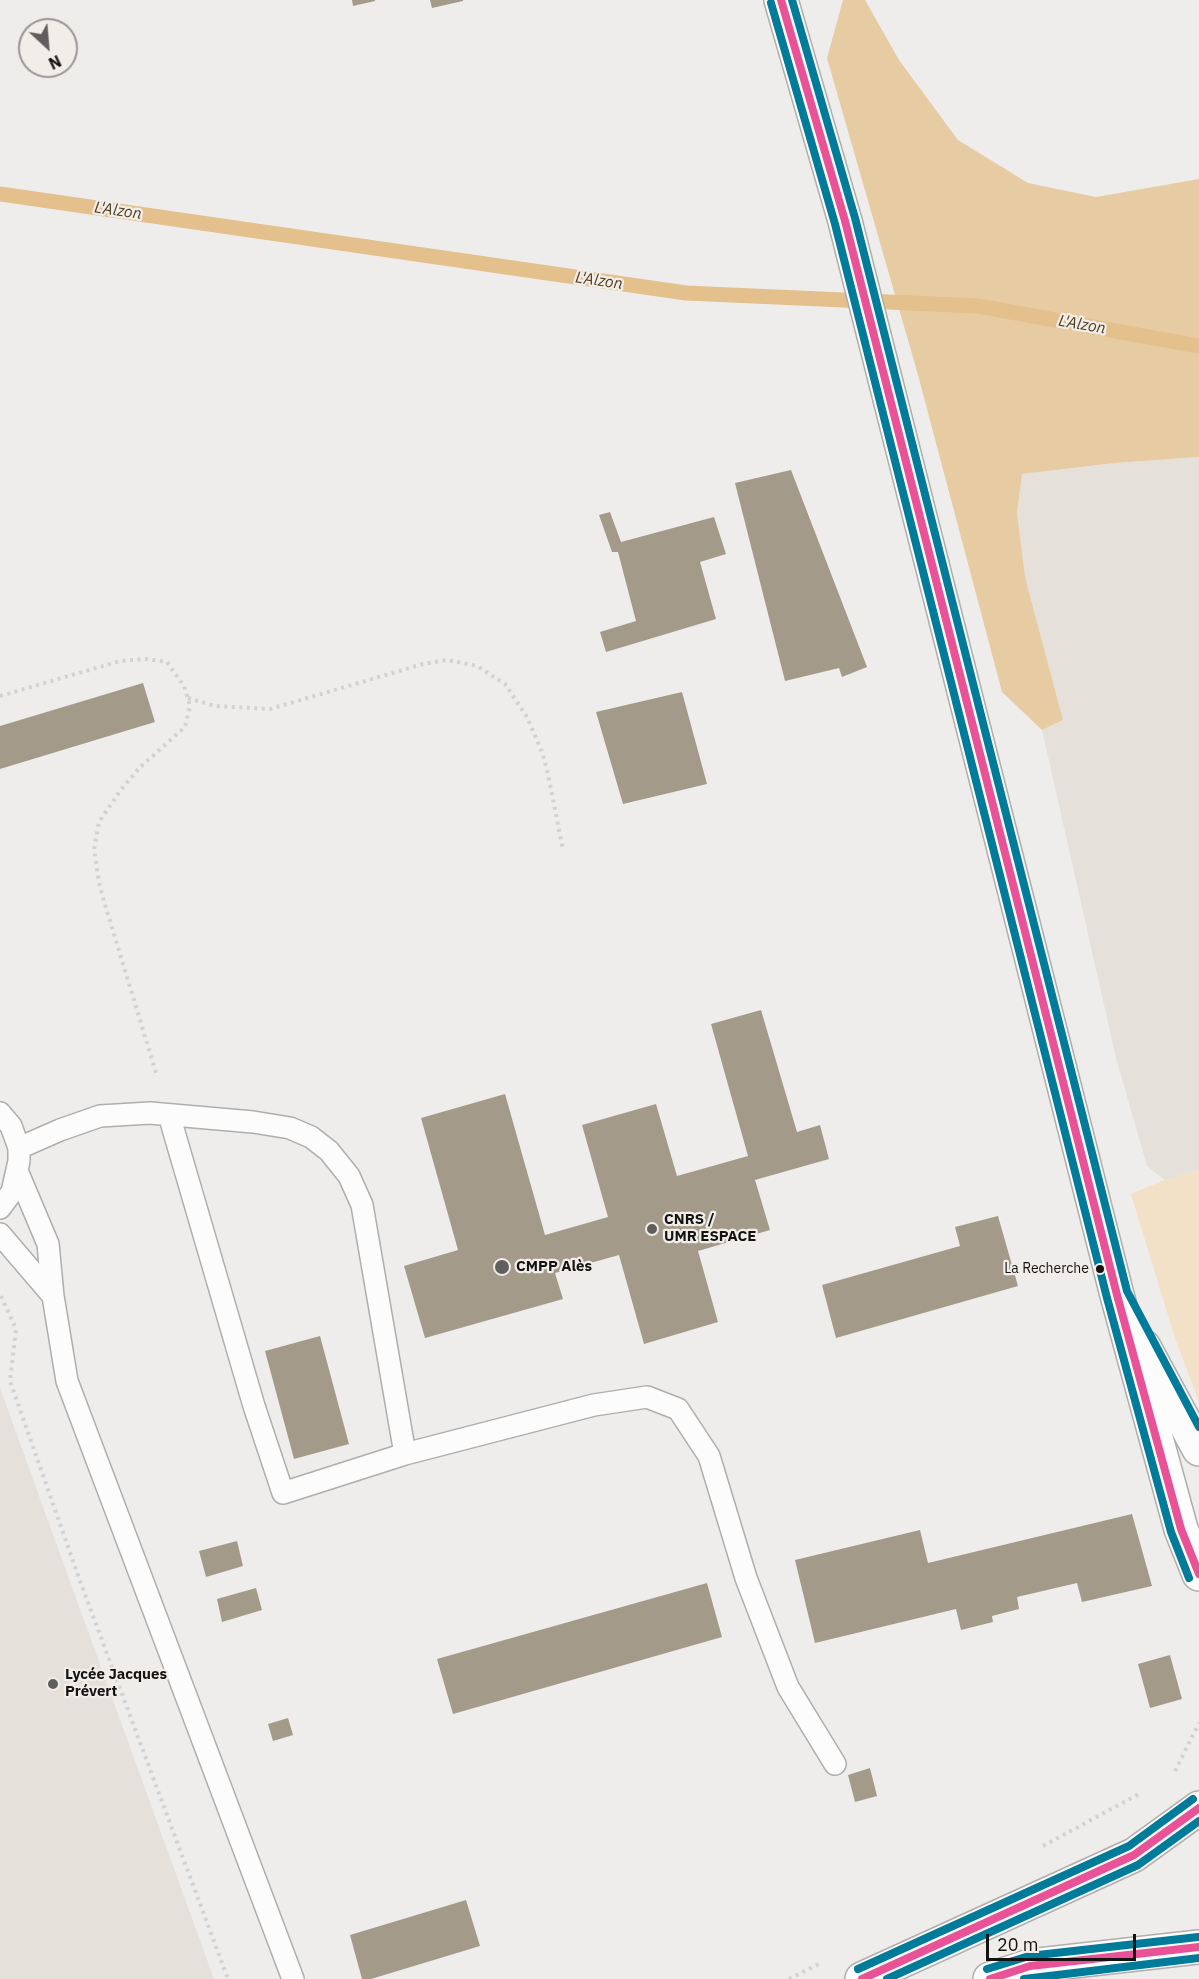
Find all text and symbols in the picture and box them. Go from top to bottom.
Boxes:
north arrow [18,18,78,78]
text: N [45,51,65,74]
water label: L'Alzon [93,198,143,224]
water label: L'Alzon [574,268,624,294]
water label: L'Alzon [1057,311,1107,339]
place label: CNRS / UMR ESPACE [664,1211,756,1246]
marker: CNRS / UMR ESPACE [645,1222,659,1236]
marker: CMPP Alès [493,1258,511,1276]
place label: CMPP Alès [516,1258,592,1276]
place label: La Recherche [1004,1261,1089,1277]
marker: La Recherche [1094,1263,1106,1275]
place label: Lycée Jacques Prévert [65,1666,167,1701]
marker: Lycée Jacques Prévert [46,1677,60,1691]
scale bar [989,1922,1139,1960]
text: 20 m [997,1933,1039,1956]

